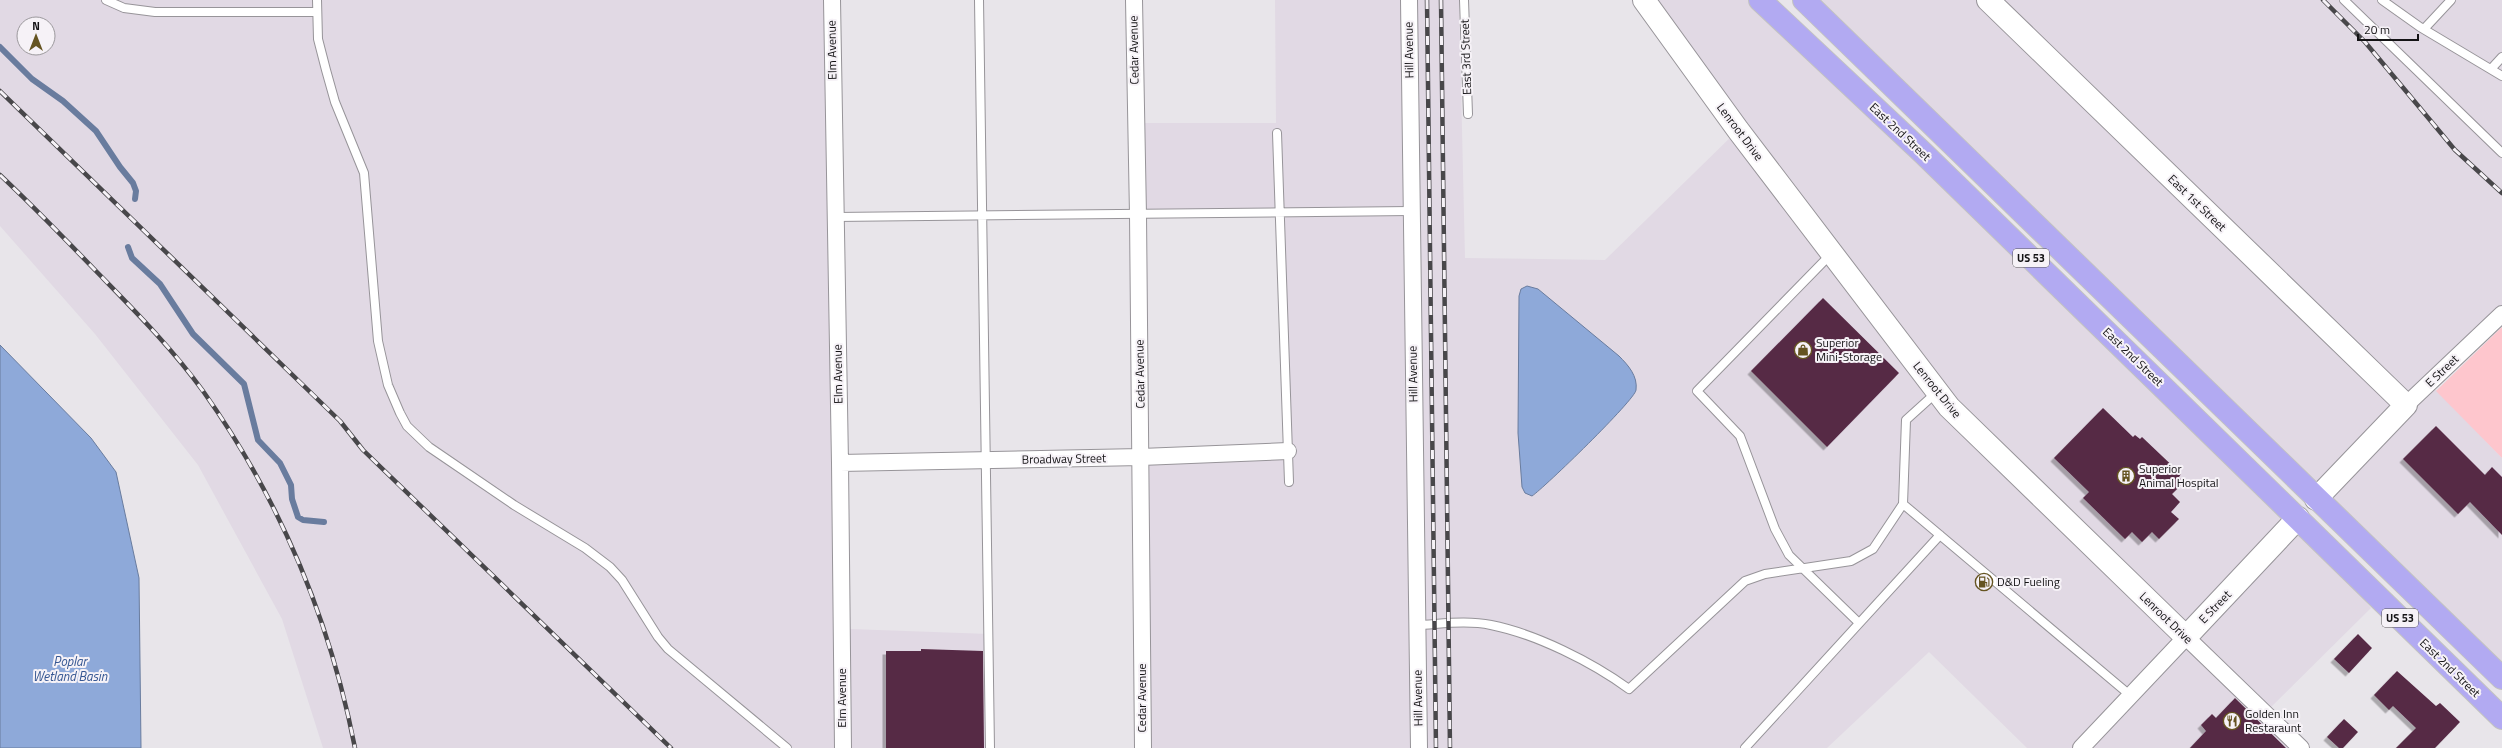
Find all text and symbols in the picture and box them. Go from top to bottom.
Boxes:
street label: Cedar Avenue [1123,15,1144,85]
north arrow [16,16,56,56]
scale bar [2358,16,2418,42]
text: N [32,18,40,34]
street label: East 3rd Street [1455,18,1476,95]
street label: Elm Avenue [821,20,842,80]
text: 20 m [2364,20,2390,39]
street label: Hill Avenue [1399,22,1418,78]
street label: East 2nd Street [1865,98,1936,166]
street label: Lenroot Drive [1712,99,1768,165]
street label: East 1st Street [2164,170,2232,236]
road number: US 53 [2013,249,2049,267]
street label: East 2nd Street [2099,323,2169,391]
place label: Superior Mini-Storage [1816,333,1882,366]
street label: Cedar Avenue [1129,339,1150,409]
shop icon: Superior Mini-Storage [1793,340,1813,360]
street label: Elm Avenue [827,344,848,404]
street label: Hill Avenue [1403,346,1422,402]
street label: E Street [2421,349,2463,391]
street label: Lenroot Drive [1909,357,1966,422]
street label: Broadway Street [1022,448,1107,469]
place label: Superior Animal Hospital [2139,459,2219,492]
building icon: Superior Animal Hospital [2116,466,2136,486]
fuel station icon: D&D Fueling [1974,572,1994,592]
place label: D&D Fueling [1997,572,2060,591]
street label: E Street [2194,585,2236,628]
street label: Lenroot Drive [2135,587,2197,648]
road number: US 53 [2382,609,2418,627]
street label: East 2nd Street [2416,634,2486,702]
water label: Poplar Wetland Basin [33,651,108,686]
street label: Cedar Avenue [1132,663,1151,733]
street label: Elm Avenue [832,668,851,728]
street label: Hill Avenue [1408,670,1427,726]
place label: Golden Inn Restaraunt [2245,704,2302,737]
restaurant icon: Golden Inn Restaraunt [2222,711,2242,731]

